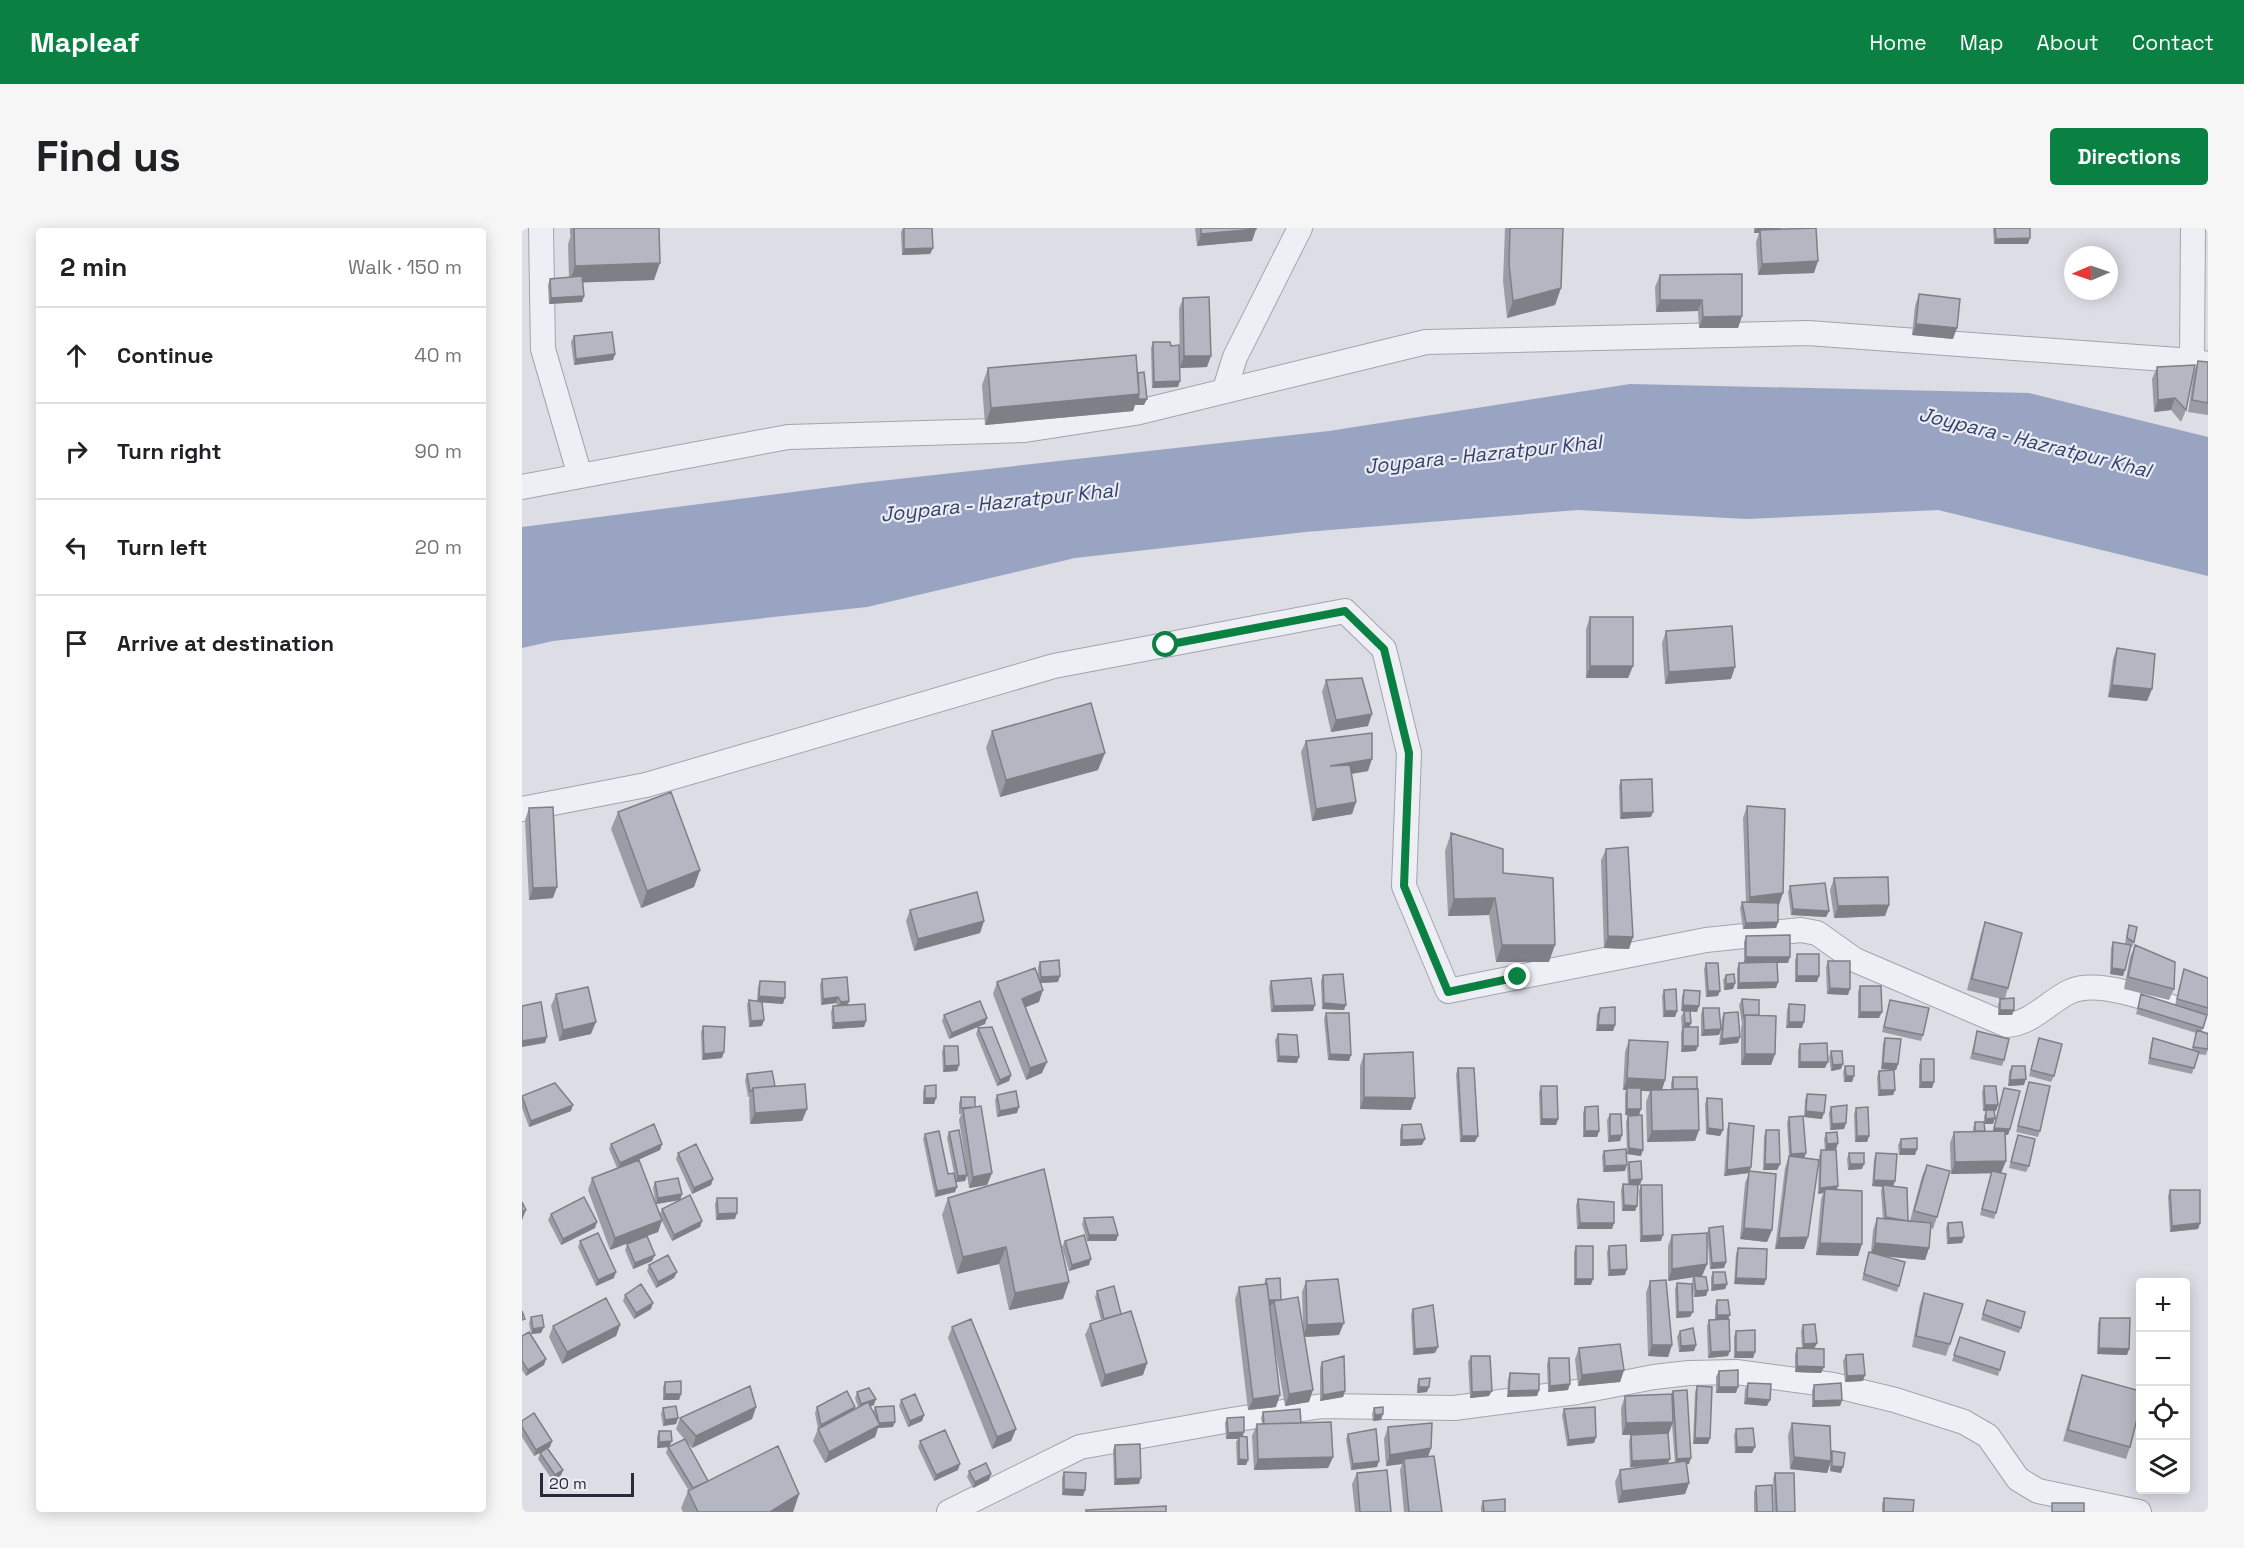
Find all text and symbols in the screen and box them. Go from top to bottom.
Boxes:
text: Mapleaf [30,24,140,60]
text: Home [1869,29,1927,56]
text: Map [1960,29,2004,56]
text: About [2037,29,2099,56]
text: Contact [2132,29,2214,56]
button: Directions [2050,128,2208,185]
text: Find us [36,130,181,183]
north arrow [2064,246,2118,300]
text: 2 min [60,250,127,284]
text: Walk · 150 m [348,254,462,280]
icon: ahead [60,339,93,372]
text: Continue [117,341,213,369]
text: 40 m [414,342,462,368]
water label: Joypara - Hazratpur Khal [1916,401,2156,484]
water label: Joypara - Hazratpur Khal [1363,428,1605,479]
icon: right [60,435,93,468]
text: Turn right [117,437,222,465]
text: 90 m [415,438,462,464]
water label: Joypara - Hazratpur Khal [879,476,1121,527]
icon: left [60,531,93,564]
text: Turn left [117,533,207,561]
text: 20 m [415,534,462,560]
icon: arrive [60,627,93,660]
text: Arrive at destination [117,629,334,657]
route start [1152,631,1178,657]
route end [1504,963,1530,989]
map controls [2136,1278,2190,1494]
button: + [2136,1278,2190,1332]
button: − [2136,1332,2190,1386]
button: locate [2136,1386,2190,1440]
button: layers [2136,1440,2190,1494]
scale bar [540,1470,634,1498]
text: 20 m [549,1473,587,1494]

